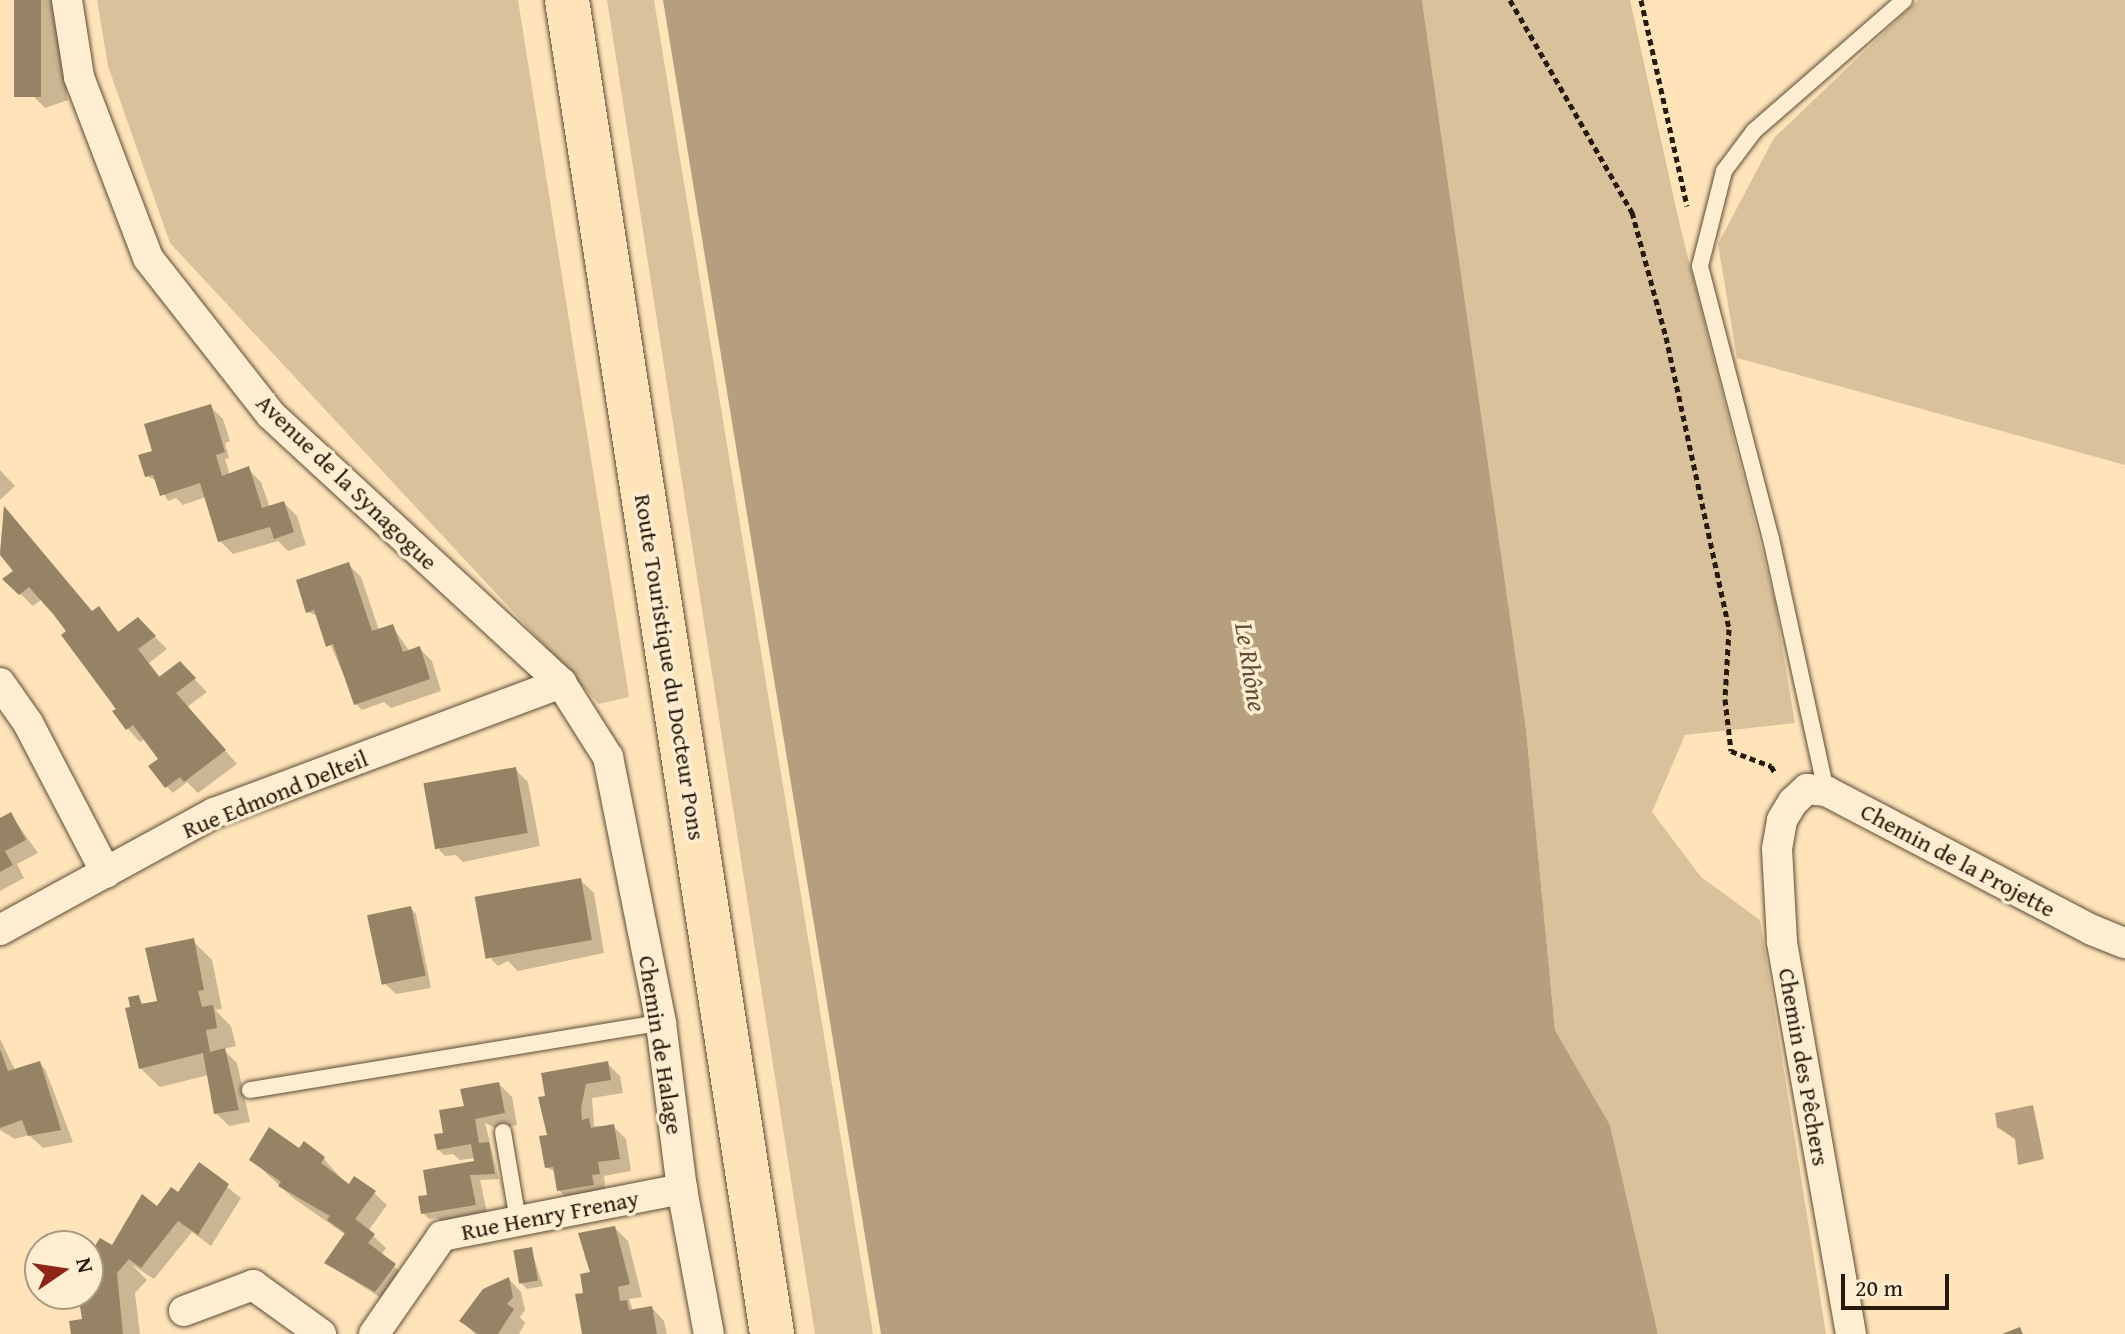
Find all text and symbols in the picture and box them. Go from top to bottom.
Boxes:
street label: Avenue de la Synagogue [250,388,444,576]
street label: Route Touristique du Docteur Pons [628,492,712,842]
water label: Le Rhône [1229,620,1273,714]
street label: Rue Edmond Delteil [178,744,372,844]
street label: Chemin de la Projette [1856,797,2060,923]
street label: Chemin de Halage [633,953,689,1137]
street label: Chemin des Pêchers [1772,966,1836,1168]
street label: Rue Henry Frenay [459,1184,641,1246]
north arrow [24,1230,104,1310]
text: N [68,1254,103,1276]
scale bar [1845,1258,1953,1308]
text: 20 m [1855,1270,1903,1305]

